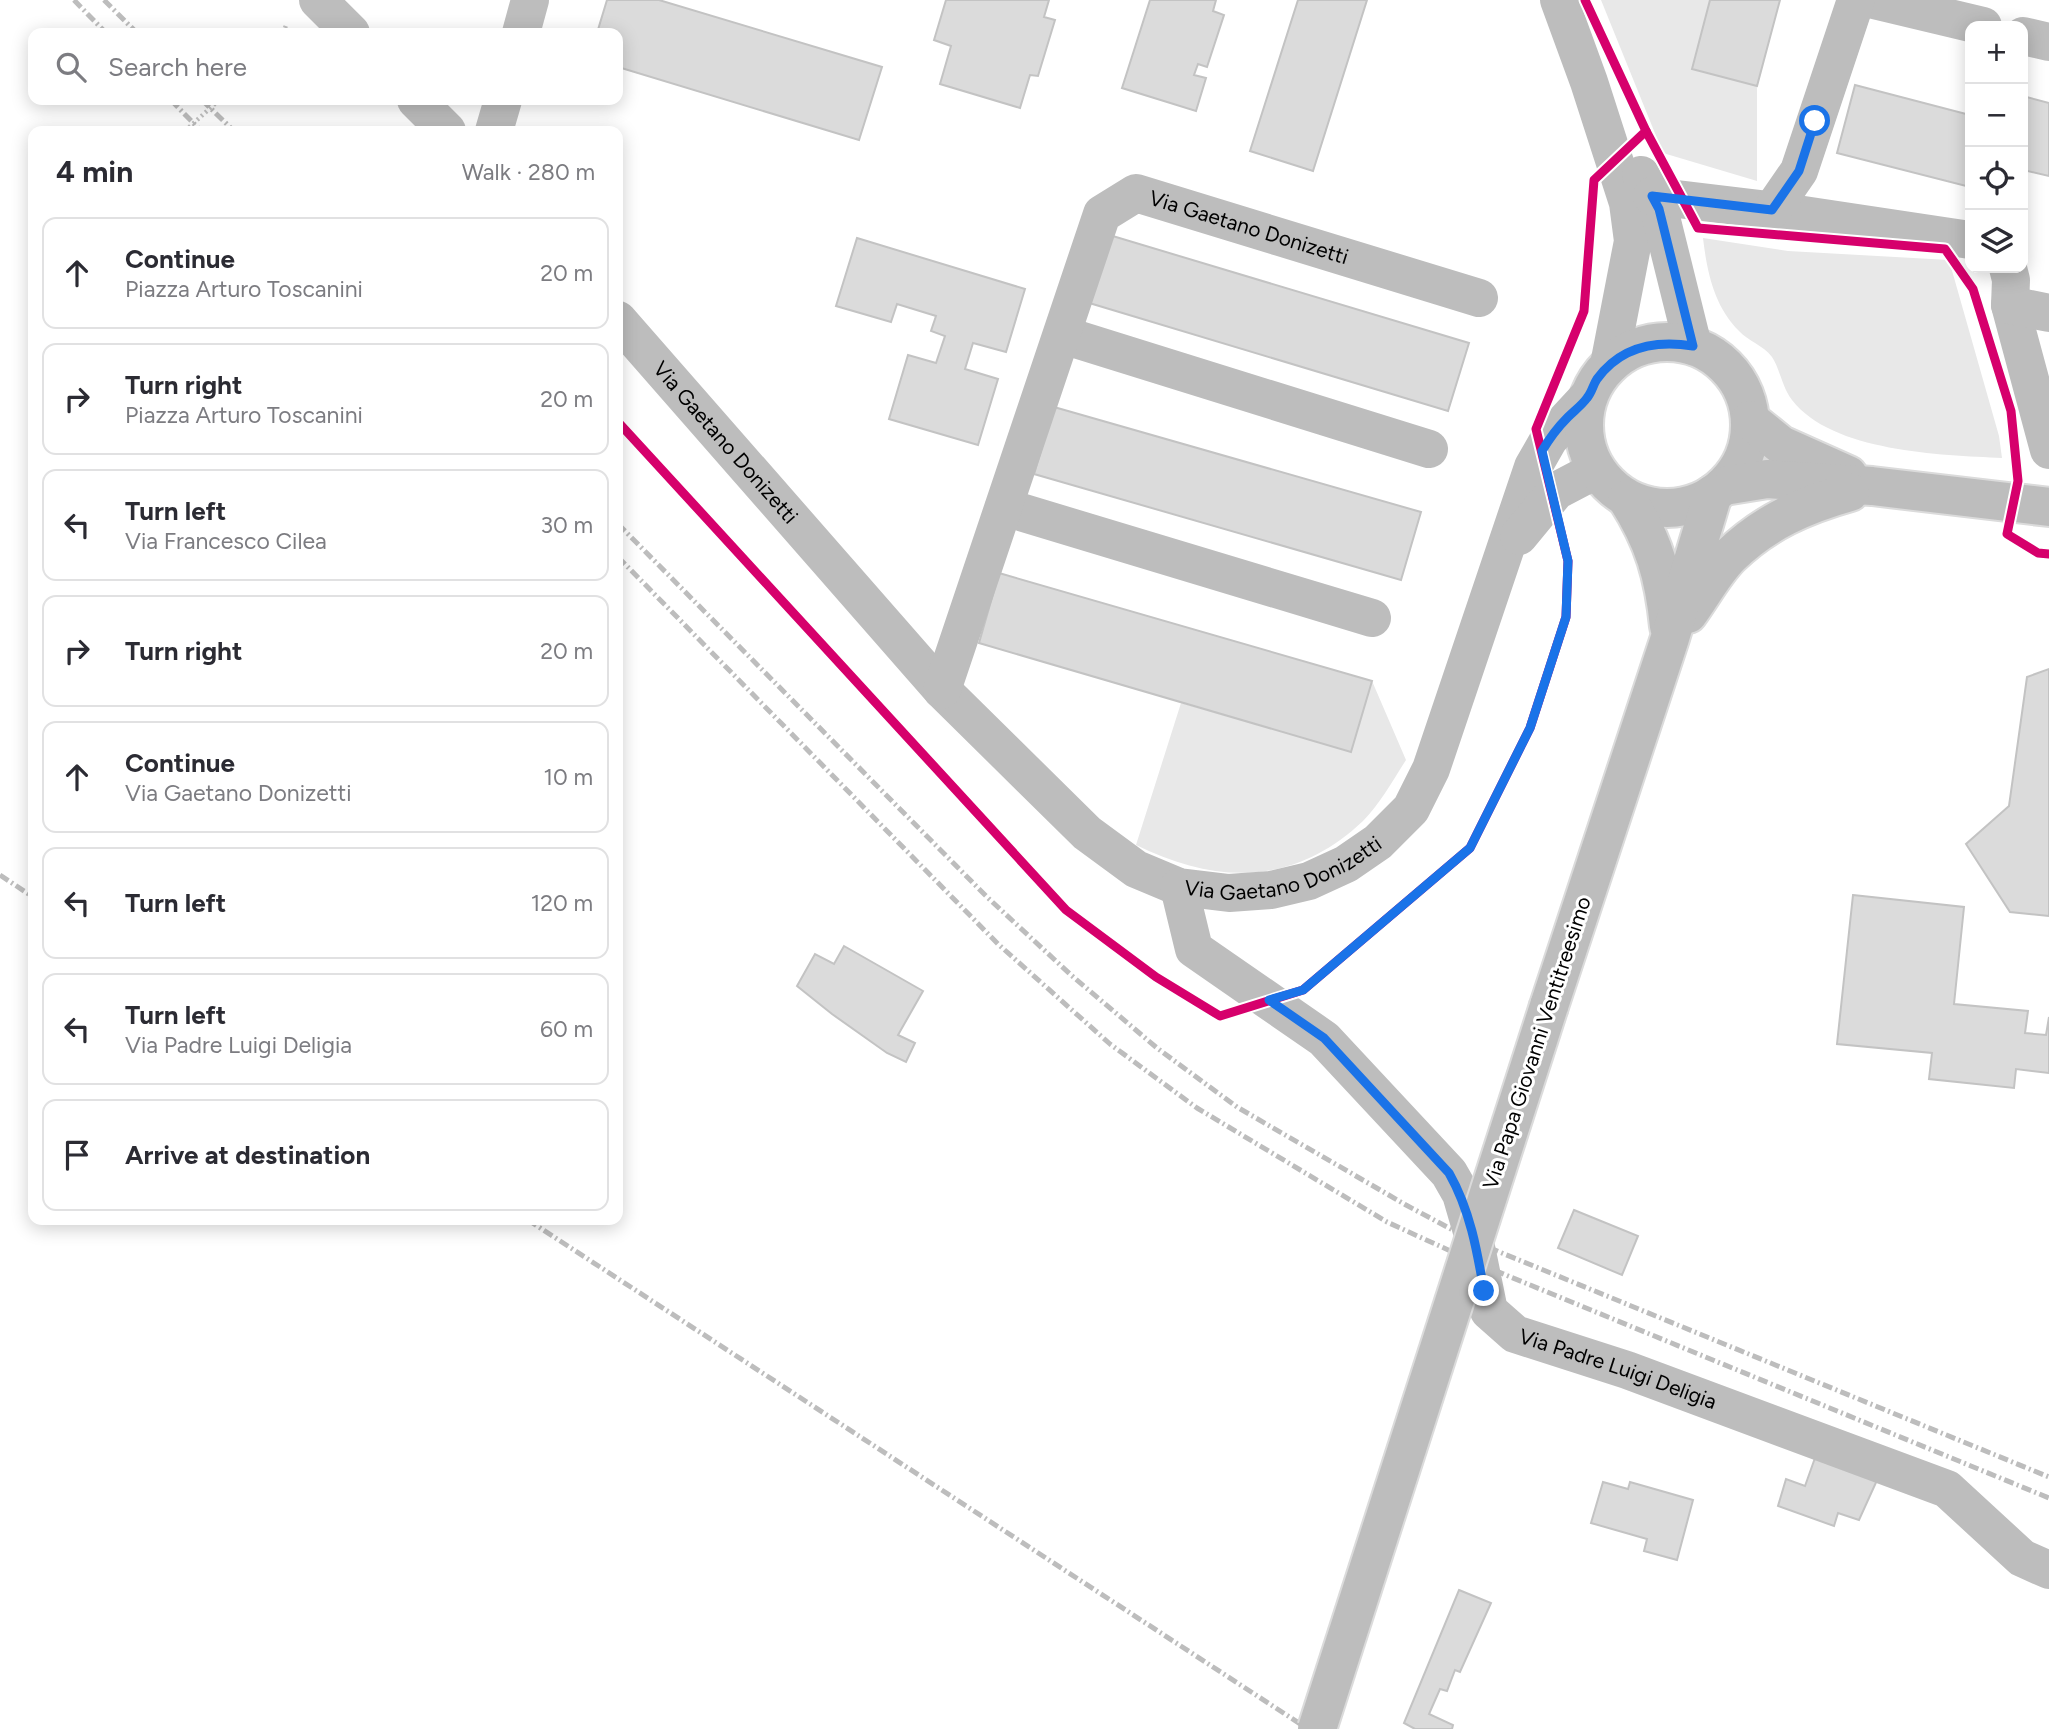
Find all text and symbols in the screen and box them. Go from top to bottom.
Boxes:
map controls [1965,21,2028,273]
button: + [1965,21,2028,84]
search box [28,28,623,105]
icon: search [52,48,90,86]
text: Search here [108,51,247,83]
button: − [1965,84,2028,147]
route start [1799,105,1830,136]
button: locate [1965,147,2028,210]
text: 4 min [56,153,133,190]
text: Walk · 280 m [462,158,595,186]
street label: Via Gaetano Donizetti [1146,185,1351,269]
button: layers [1965,210,2028,273]
text: Continue [125,243,235,275]
icon: ahead [58,254,96,292]
text: 20 m [540,259,593,287]
text: Piazza Arturo Toscanini [125,275,363,303]
street label: Via Gaetano Donizetti [648,356,803,528]
text: Turn right [125,369,242,401]
icon: right [58,380,96,418]
text: 20 m [540,385,593,413]
text: Piazza Arturo Toscanini [125,401,363,429]
text: Turn left [125,495,226,527]
icon: left [58,506,96,544]
text: 30 m [540,511,593,539]
text: Via Francesco Cilea [125,527,327,555]
icon: right [58,632,96,670]
text: Turn right [125,635,242,667]
text: 20 m [540,637,593,665]
text: Continue [125,747,235,779]
icon: ahead [58,758,96,796]
text: 10 m [544,763,593,791]
text: Via Gaetano Donizetti [125,779,352,807]
street label: Via Gaetano Donizetti [1183,830,1386,906]
icon: left [58,884,96,922]
text: Turn left [125,887,226,919]
text: 120 m [531,889,593,917]
street label: Via Papa Giovanni Ventitreesimo [1477,893,1596,1192]
text: Turn left [125,999,226,1031]
icon: left [58,1010,96,1048]
text: 60 m [540,1015,593,1043]
text: Via Padre Luigi Deligia [125,1031,352,1059]
icon: arrive [58,1136,96,1174]
text: Arrive at destination [125,1139,370,1171]
route end [1468,1275,1499,1306]
street label: Via Padre Luigi Deligia [1516,1323,1720,1414]

